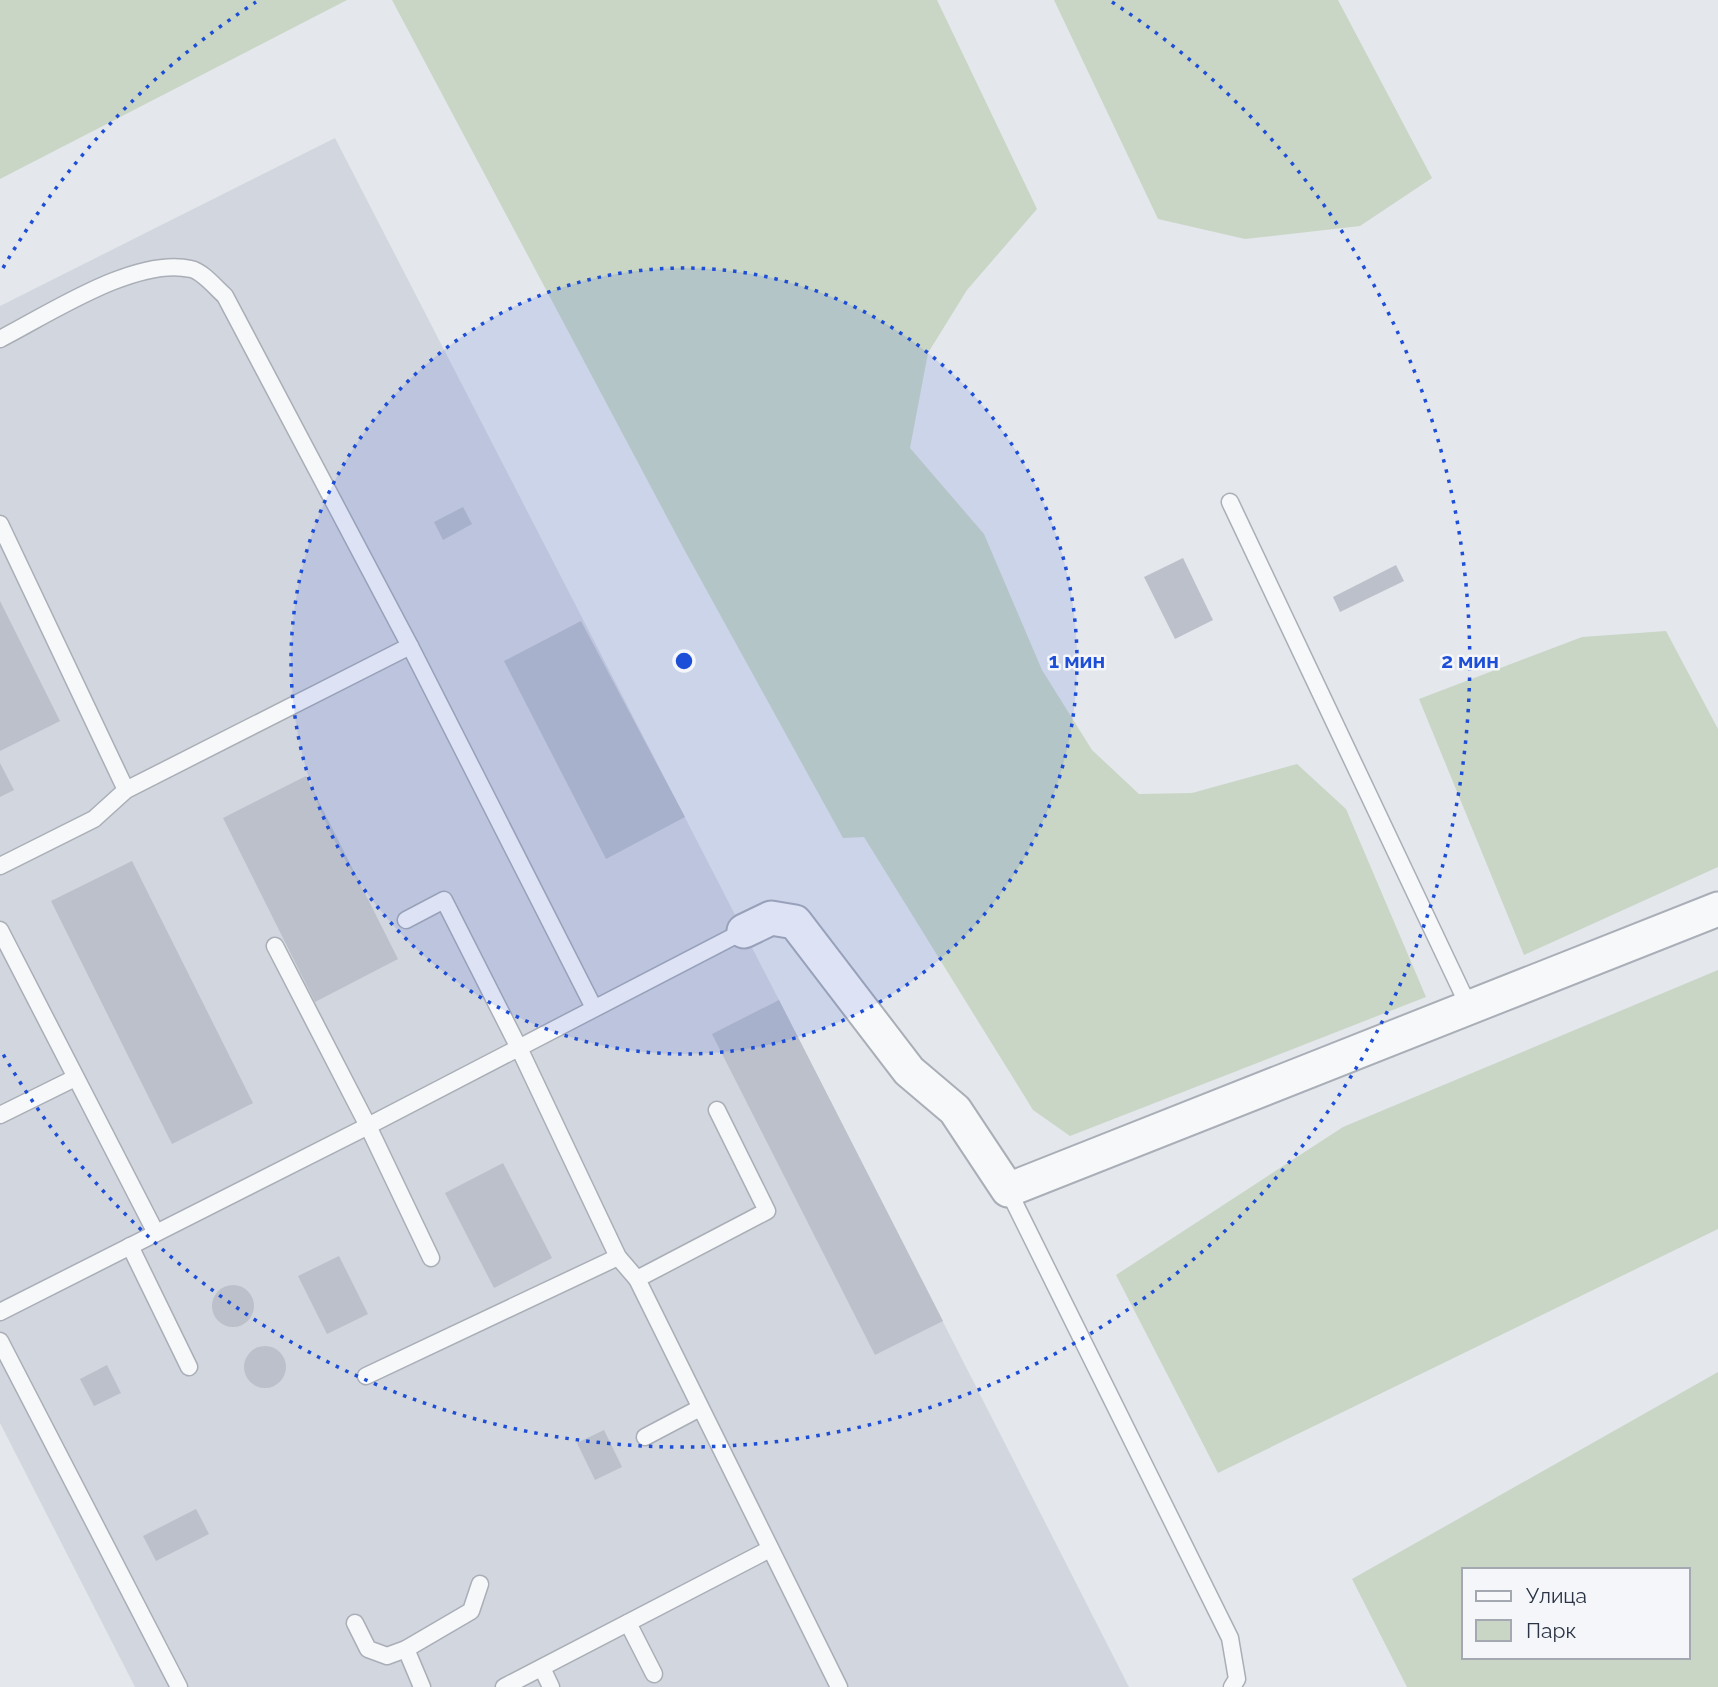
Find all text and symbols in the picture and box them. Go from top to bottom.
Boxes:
text: 1 мин [1049,648,1105,673]
text: 2 мин [1441,648,1499,673]
centre of rings [672,649,696,673]
legend [1462,1568,1690,1659]
text: Улица [1526,1583,1587,1608]
text: Парк [1526,1618,1576,1643]

